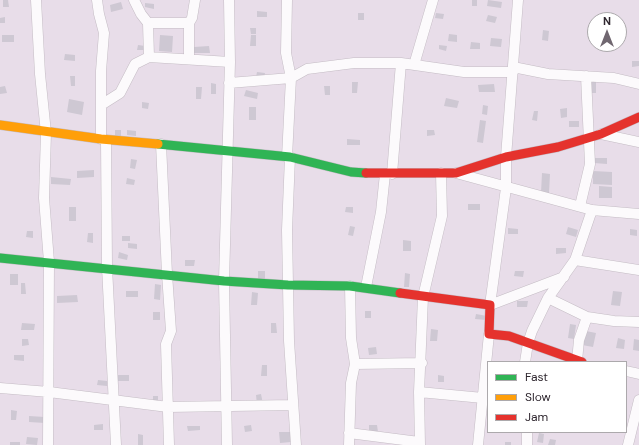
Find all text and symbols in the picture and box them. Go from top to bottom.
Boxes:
north arrow [587,12,627,52]
text: N [603,14,611,28]
legend [487,361,627,433]
text: Fast [525,369,548,385]
text: Slow [525,389,551,405]
text: Jam [525,409,548,425]

